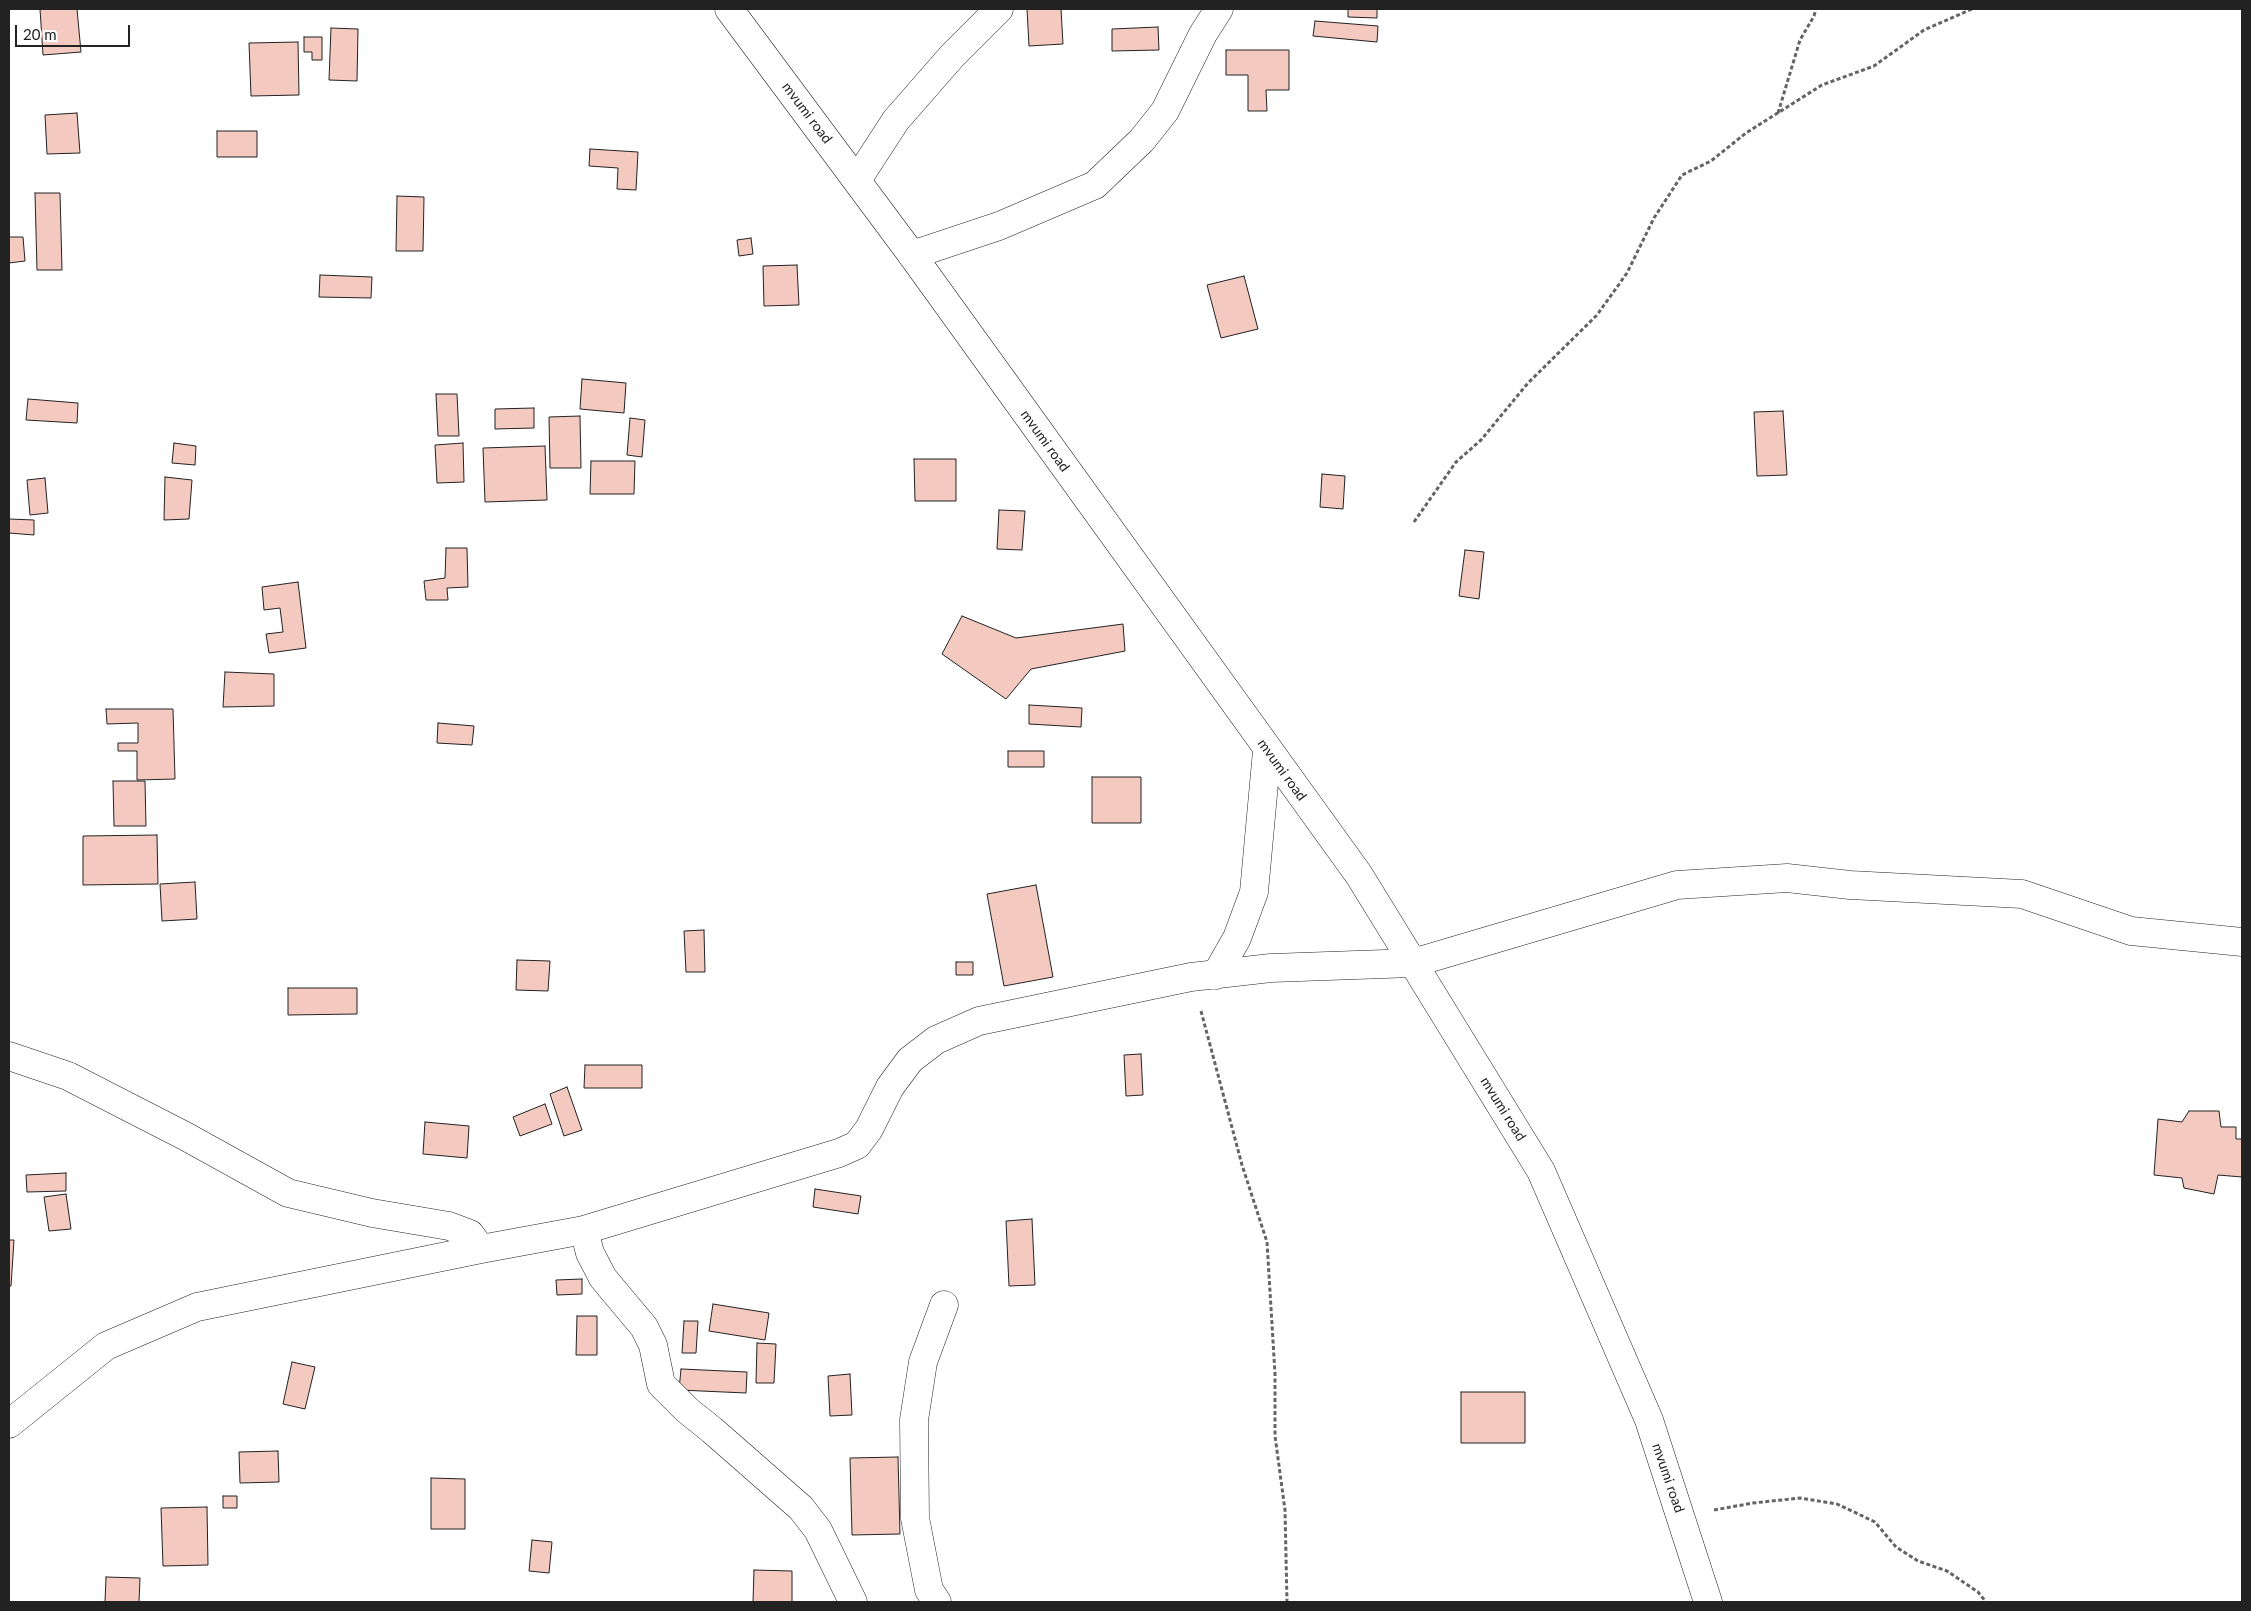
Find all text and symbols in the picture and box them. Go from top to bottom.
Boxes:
scale bar [18,15,132,47]
text: 20 m [23,25,57,43]
street label: mvumi road [779,79,835,147]
street label: mvumi road [1017,407,1073,475]
street label: mvumi road [1254,736,1310,804]
street label: mvumi road [1477,1074,1529,1144]
street label: mvumi road [1648,1441,1688,1515]

